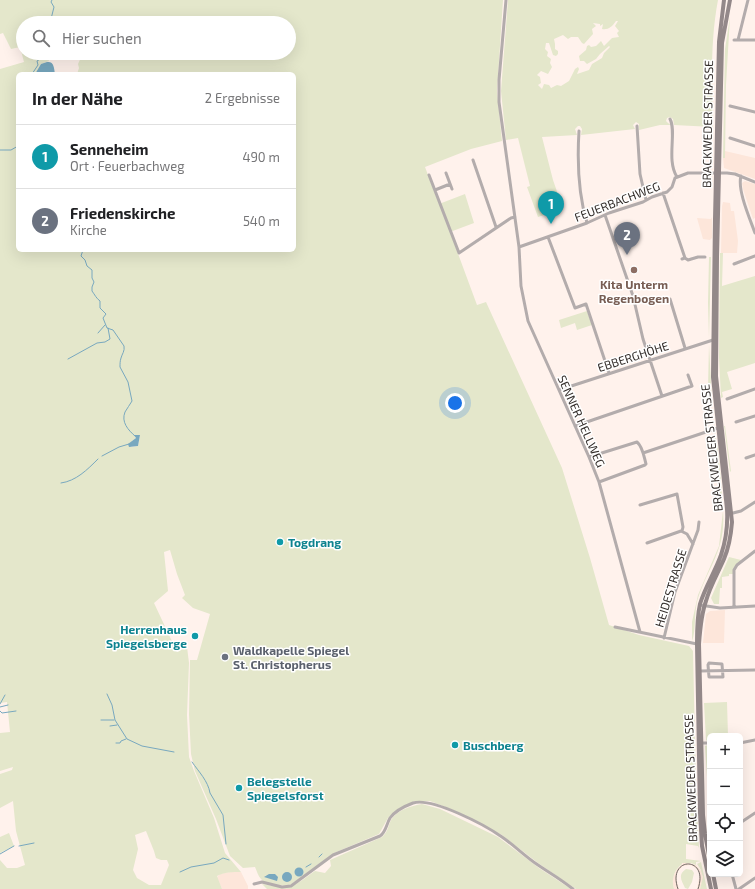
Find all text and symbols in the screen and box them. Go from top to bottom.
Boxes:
search box [16,16,296,60]
icon: search [30,27,52,49]
text: Hier suchen [62,29,142,47]
street label: BRACKWEDER STRASSE [699,60,715,188]
text: In der Nähe [32,88,123,108]
text: 2 Ergebnisse [205,90,280,106]
text: Senneheim [70,140,149,158]
text: 1 [42,149,48,165]
text: 490 m [242,149,280,165]
text: Ort · Feuerbachweg [70,158,184,174]
street label: FEUERBACHWEG [572,178,662,224]
pin: 1 [538,191,564,224]
text: Friedenskirche [70,204,175,222]
text: 2 [41,213,49,229]
text: 540 m [243,213,280,229]
text: Kirche [70,222,107,238]
pin: 2 [614,222,640,255]
marker: Kita Unterm Regenbogen [629,265,639,275]
place label: Kita Unterm Regenbogen [599,277,669,305]
street label: EBBERGHÖHE [596,338,671,374]
street label: SENNER HELLWEG [555,373,609,469]
street label: BRACKWEDER STRASSE [697,383,725,512]
your location [445,393,465,413]
place label: Togdrang [288,535,341,549]
marker: Togdrang [275,537,285,547]
street label: HEIDESTRASSE [651,547,689,629]
place label: Herrenhaus Spiegelsberge [106,622,187,650]
marker: Herrenhaus Spiegelsberge [190,631,200,641]
place label: Waldkapelle Spiegel St. Christopherus [233,643,349,671]
marker: Waldkapelle Spiegel St. Christopherus [220,652,230,662]
street label: BRACKWEDER STRASSE [681,714,699,842]
map controls [707,733,743,877]
button: + [707,733,743,769]
place label: Buschberg [463,738,523,752]
marker: Buschberg [450,740,460,750]
button: − [707,769,743,805]
place label: Belegstelle Spiegelsforst [247,774,324,802]
marker: Belegstelle Spiegelsforst [234,783,244,793]
button: locate [707,805,743,841]
button: layers [707,841,743,877]

